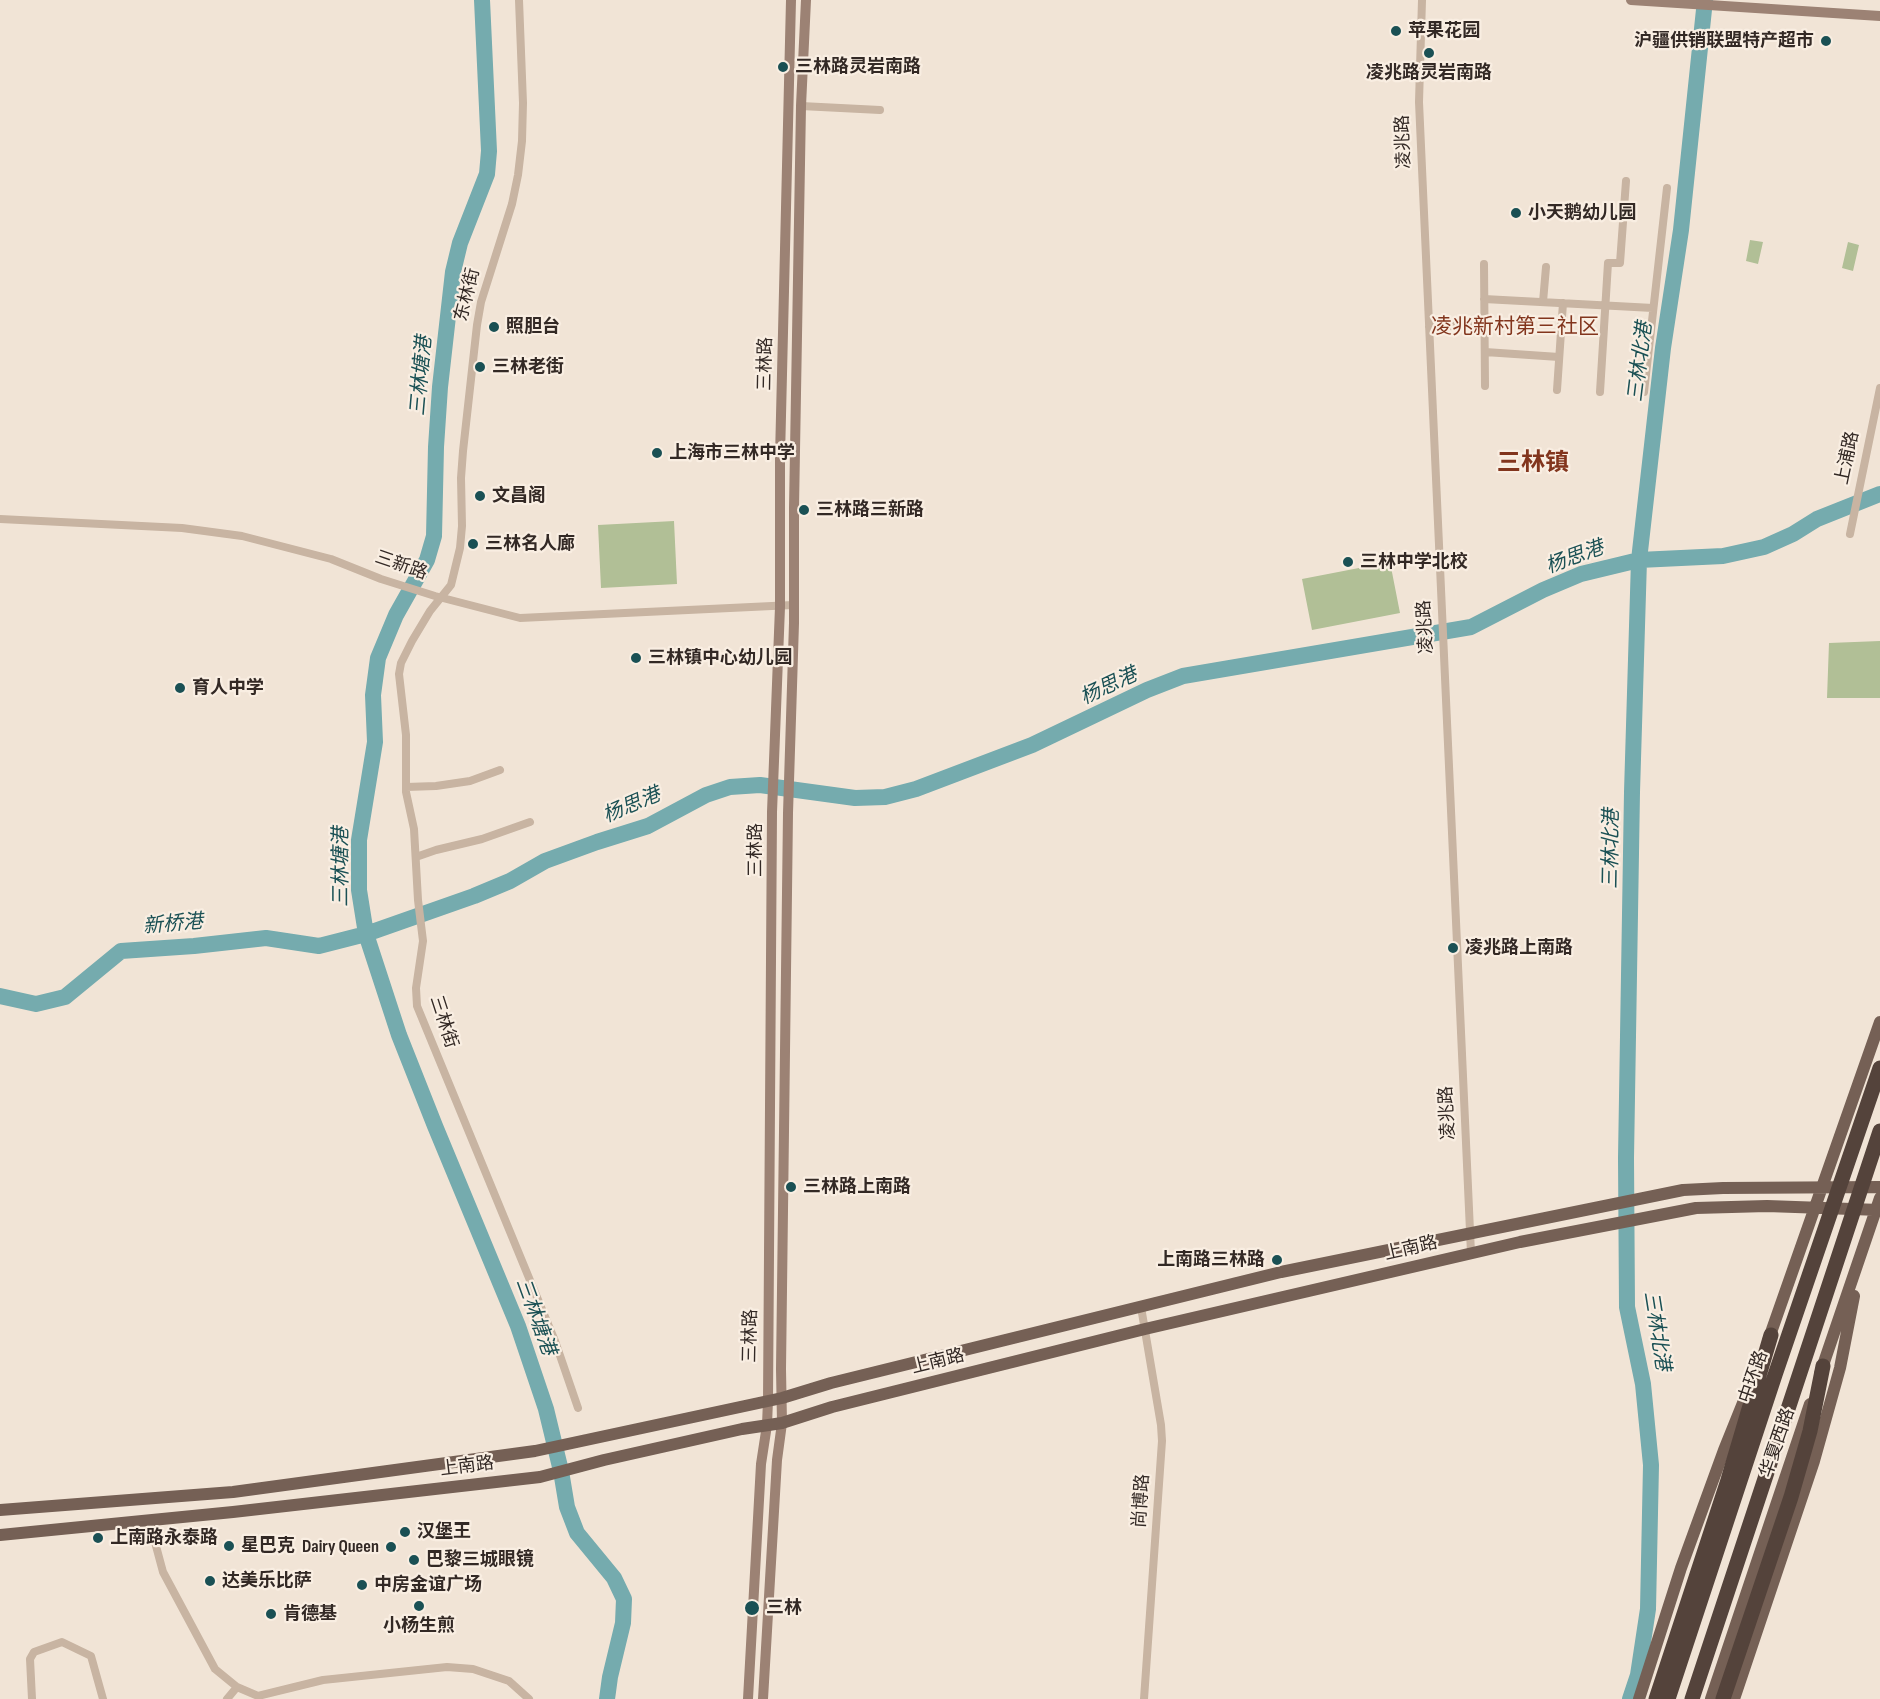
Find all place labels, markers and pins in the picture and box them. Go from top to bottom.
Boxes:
place label: 苹果花园 [1408,20,1480,42]
marker: 苹果花园 [1389,24,1403,38]
place label: 沪疆供销联盟特产超市 [1634,30,1814,52]
marker: 沪疆供销联盟特产超市 [1819,34,1833,48]
marker: 凌兆路灵岩南路 [1422,46,1436,60]
place label: 三林路灵岩南路 [795,56,921,78]
marker: 三林路灵岩南路 [776,60,790,74]
place label: 凌兆路灵岩南路 [1366,62,1492,84]
place label: 小天鹅幼儿园 [1528,202,1636,224]
marker: 小天鹅幼儿园 [1509,206,1523,220]
place label: 照胆台 [506,316,560,338]
marker: 照胆台 [487,320,501,334]
place label: 三林老街 [492,356,564,378]
marker: 三林老街 [473,360,487,374]
place label: 上海市三林中学 [669,442,795,464]
marker: 上海市三林中学 [650,446,664,460]
place label: 文昌阁 [492,485,546,507]
marker: 文昌阁 [473,489,487,503]
place label: 三林路三新路 [816,499,924,521]
marker: 三林路三新路 [797,503,811,517]
place label: 三林名人廊 [485,533,575,555]
marker: 三林名人廊 [466,537,480,551]
place label: 三林中学北校 [1360,551,1468,573]
marker: 三林中学北校 [1341,555,1355,569]
place label: 三林镇中心幼儿园 [648,647,792,669]
marker: 三林镇中心幼儿园 [629,651,643,665]
place label: 育人中学 [192,677,264,699]
marker: 育人中学 [173,681,187,695]
place label: 凌兆路上南路 [1465,937,1573,959]
marker: 凌兆路上南路 [1446,941,1460,955]
place label: 三林路上南路 [803,1176,911,1198]
marker: 三林路上南路 [784,1180,798,1194]
place label: 上南路三林路 [1157,1249,1265,1271]
marker: 上南路三林路 [1270,1253,1284,1267]
place label: 汉堡王 [417,1521,471,1543]
marker: 汉堡王 [398,1525,412,1539]
place label: 上南路永泰路 [110,1527,218,1549]
marker: 上南路永泰路 [91,1531,105,1545]
place label: 星巴克 [241,1535,295,1557]
place label: Dairy Queen [302,1536,379,1558]
marker: 星巴克 [222,1539,236,1553]
marker: Dairy Queen [384,1540,398,1554]
place label: 巴黎三城眼镜 [426,1549,534,1571]
marker: 巴黎三城眼镜 [407,1553,421,1567]
place label: 达美乐比萨 [222,1570,312,1592]
marker: 达美乐比萨 [203,1574,217,1588]
place label: 中房金谊广场 [374,1574,482,1596]
marker: 中房金谊广场 [355,1578,369,1592]
place label: 三林 [766,1597,802,1619]
marker: 小杨生煎 [412,1599,426,1613]
marker: 三林 [743,1599,761,1617]
place label: 肯德基 [283,1603,337,1625]
marker: 肯德基 [264,1607,278,1621]
place label: 小杨生煎 [383,1615,455,1637]

